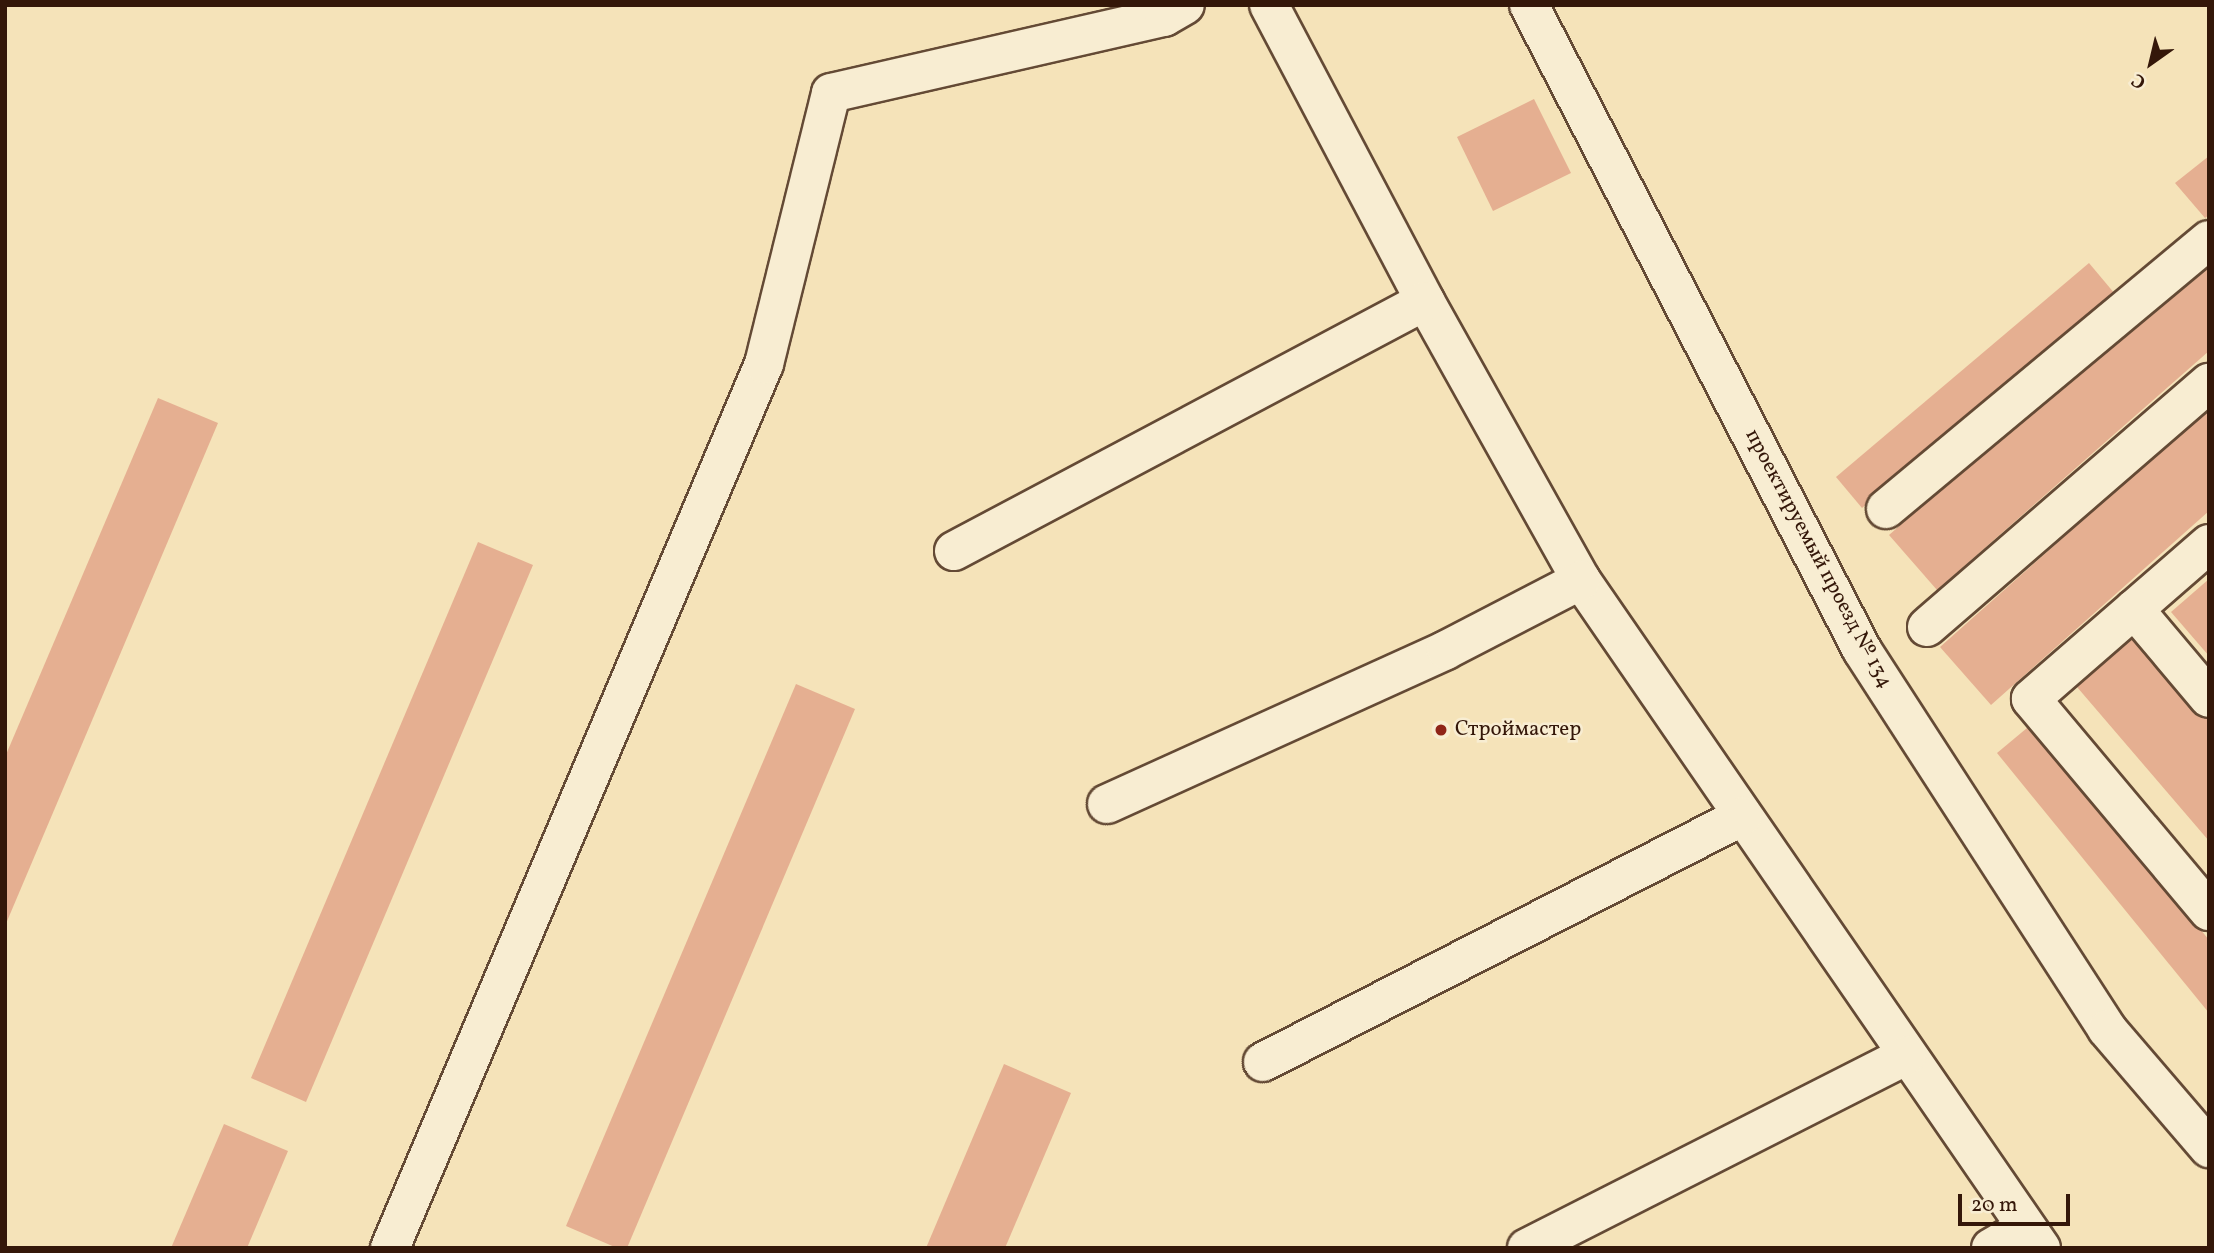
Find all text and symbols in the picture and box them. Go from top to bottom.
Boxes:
north arrow [2116,28,2186,98]
text: С [2127,66,2152,95]
street label: проектируемый проезд № 134 [1739,425,1897,693]
place label: Строймастер [1455,717,1581,743]
marker: Строймастер [1433,722,1449,738]
scale bar [1962,1180,2074,1224]
text: 20 m [1971,1191,2017,1220]

